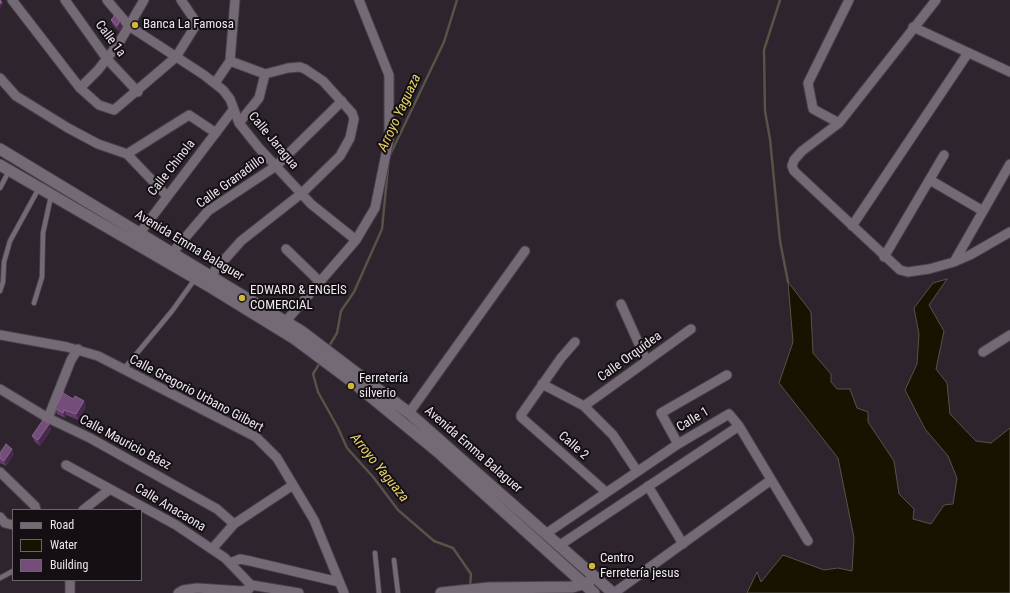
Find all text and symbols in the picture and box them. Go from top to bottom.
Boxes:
place label: Banca La Famosa [143,17,234,33]
street label: Calle 1a [91,18,129,60]
marker: Banca La Famosa [130,20,140,30]
water label: Arroyo Yaguaza [375,72,425,154]
street label: Calle Jaragua [245,109,301,173]
street label: Calle Chinola [145,137,199,199]
street label: Calle Granadillo [194,152,268,212]
street label: Avenida Emma Balaguer [132,207,246,285]
place label: EDWARD & ENGElS COMERCIAL [250,283,347,314]
marker: EDWARD & ENGElS COMERCIAL [237,293,247,303]
street label: Calle Orquídea [595,329,665,385]
street label: Calle Gregorio Urbano Gilbert [126,352,266,436]
place label: Ferretería silverio [359,371,408,402]
marker: Ferretería silverio [346,381,356,391]
street label: Avenida Emma Balaguer [421,403,525,497]
street label: Calle 1 [674,404,712,436]
street label: Calle Mauricio Báez [77,412,173,474]
street label: Calle 2 [555,429,591,463]
water label: Arroyo Yaguaza [346,430,412,506]
street label: Calle Anacaona [132,481,208,535]
legend [12,509,142,581]
text: Road [50,518,74,532]
text: Water [50,538,78,552]
place label: Centro Ferretería jesus [600,551,679,582]
text: Building [50,558,88,572]
marker: Centro Ferretería jesus [587,561,597,571]

